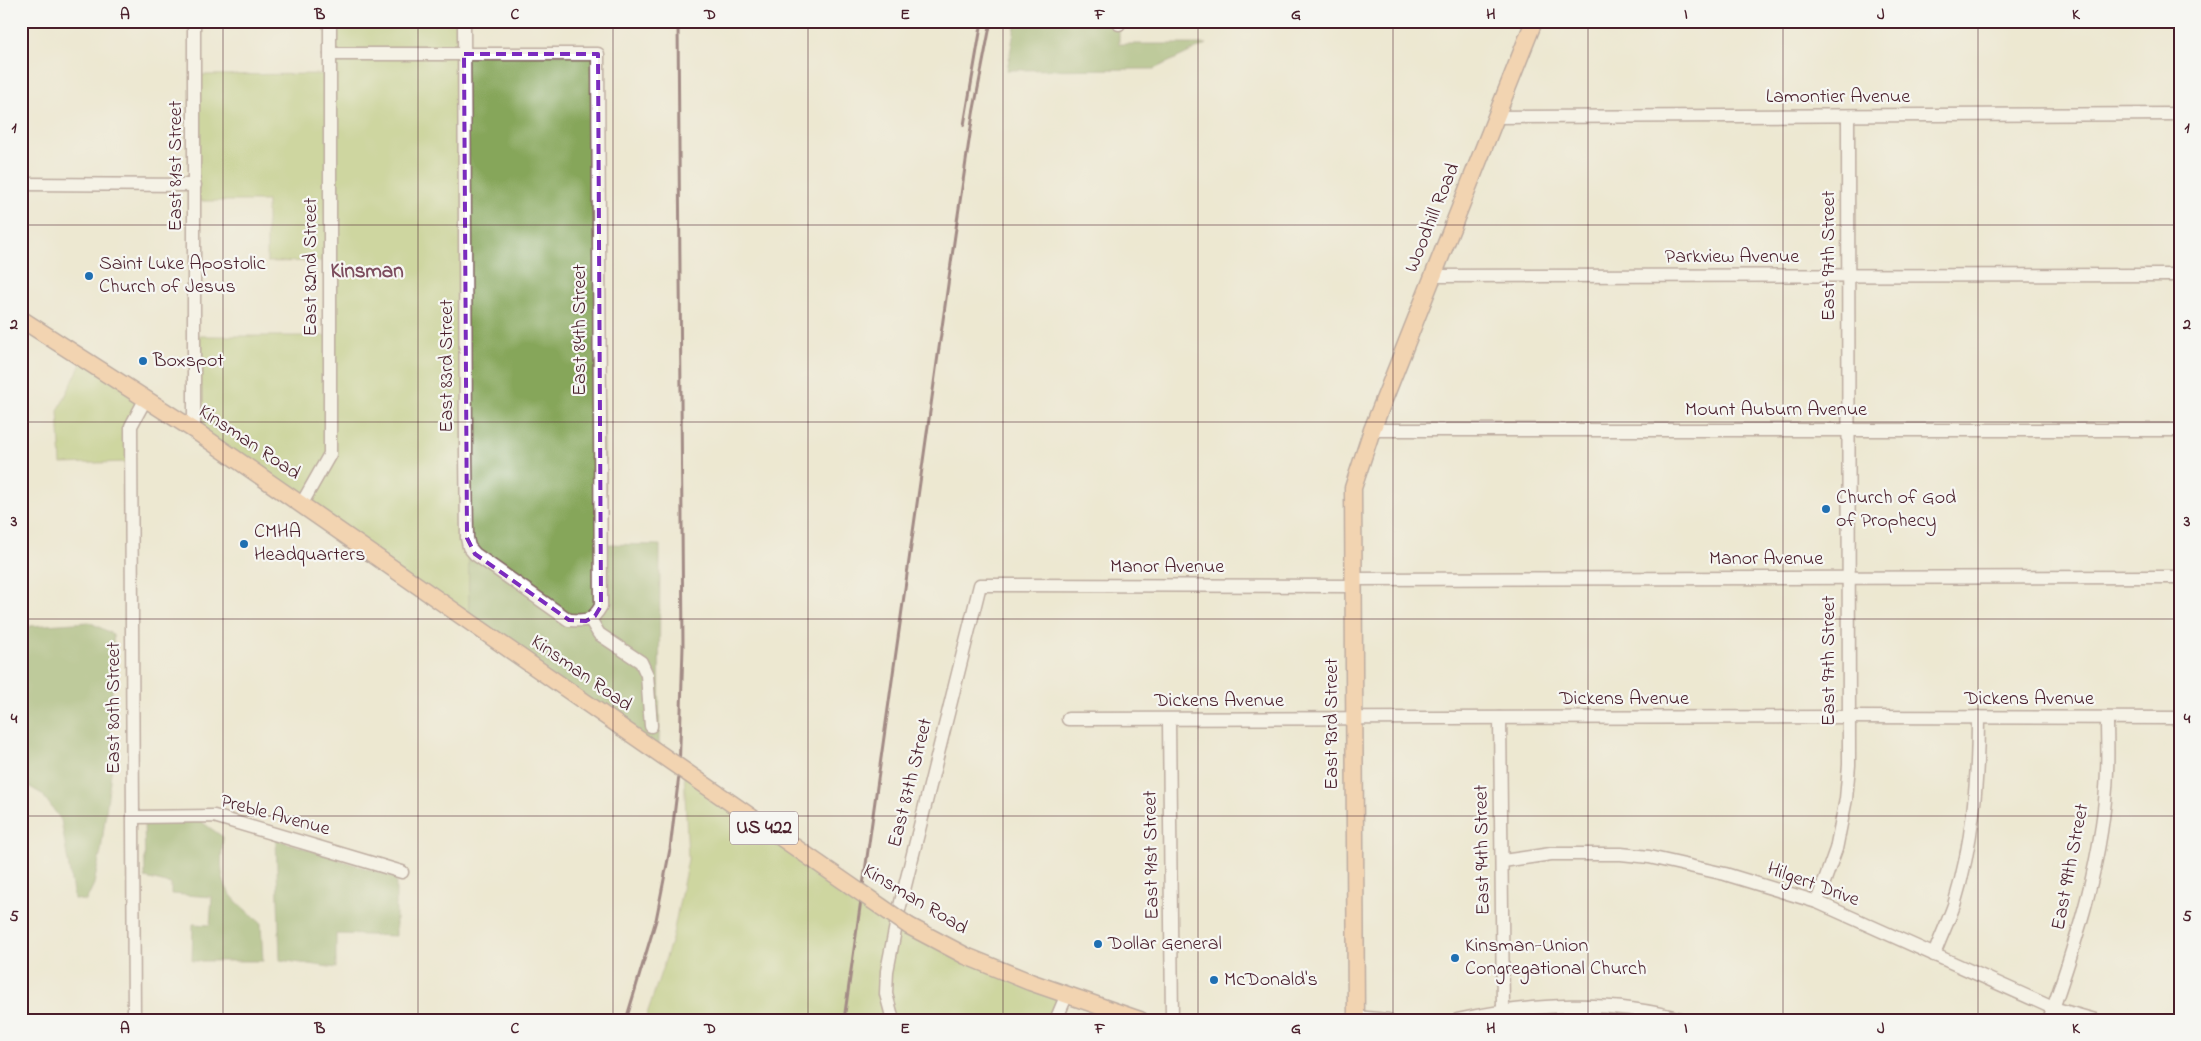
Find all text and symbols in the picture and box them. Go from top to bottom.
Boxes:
text: A [120,3,130,27]
text: B [314,3,326,27]
text: C [511,3,520,27]
text: D [703,3,716,27]
text: E [900,3,910,27]
text: F [1094,3,1106,27]
text: G [1291,3,1301,27]
text: H [1486,3,1496,27]
text: I [1684,3,1688,27]
text: J [1877,3,1885,27]
text: K [2072,3,2081,27]
street label: Lamontier Avenue [1766,83,1910,112]
street label: East 81st Street [162,100,191,231]
text: 1 [11,116,17,140]
text: 1 [2184,116,2190,140]
street label: Woodhill Road [1398,159,1468,277]
street label: East 97th Street [1815,190,1844,321]
street label: East 82nd Street [297,197,326,336]
street label: Parkview Avenue [1665,243,1799,272]
place label: Saint Luke Apostolic Church of Jesus [99,250,266,302]
district label: Kinsman [331,257,404,287]
street label: East 84th Street [566,264,595,396]
marker: Saint Luke Apostolic Church of Jesus [83,270,95,282]
street label: East 83rd Street [433,299,462,433]
text: 2 [9,313,18,337]
text: 2 [2182,313,2191,337]
place label: Boxspot [152,347,224,376]
marker: Boxspot [137,355,149,367]
street label: Mount Auburn Avenue [1685,396,1867,425]
street label: Kinsman Road [192,398,306,488]
place label: Church of God of Prophecy [1836,484,1956,536]
marker: Church of God of Prophecy [1820,503,1832,515]
text: 3 [10,510,18,534]
text: 3 [2183,510,2191,534]
place label: CMHA Headquarters [254,518,365,570]
marker: CMHA Headquarters [238,538,250,550]
street label: Manor Avenue [1709,545,1823,574]
street label: Manor Avenue [1110,553,1224,582]
street label: East 97th Street [1815,595,1844,726]
street label: Kinsman Road [524,628,638,720]
street label: East 80th Street [100,641,129,774]
street label: East 93rd Street [1318,658,1347,790]
street label: Dickens Avenue [1558,685,1689,714]
street label: Dickens Avenue [1963,685,2094,714]
street label: Dickens Avenue [1153,687,1284,716]
text: 4 [10,707,18,731]
text: 4 [2183,707,2191,731]
street label: East 87th Street [881,715,941,851]
street label: East 94th Street [1467,784,1499,916]
street label: Preble Avenue [217,787,333,845]
street label: East 91st Street [1136,790,1168,920]
street label: East 99th Street [2045,801,2098,933]
road number: US 422 [730,811,798,844]
street label: Hilgert Drive [1762,855,1863,916]
street label: Kinsman Road [857,857,973,943]
text: 5 [9,905,19,929]
text: 5 [2182,905,2192,929]
place label: Dollar General [1107,930,1222,959]
place label: Kinsman-Union Congregational Church [1465,932,1646,985]
marker: Dollar General [1092,938,1104,950]
marker: Kinsman-Union Congregational Church [1449,952,1461,964]
place label: McDonald's [1224,966,1318,995]
marker: McDonald's [1208,974,1220,986]
text: A [120,1017,130,1041]
text: B [314,1017,326,1041]
text: C [511,1017,520,1041]
text: D [703,1017,716,1041]
text: E [900,1017,910,1041]
text: F [1094,1017,1106,1041]
text: G [1291,1017,1301,1041]
text: H [1486,1017,1496,1041]
text: I [1684,1017,1688,1041]
text: J [1877,1017,1885,1041]
text: K [2072,1017,2081,1041]

